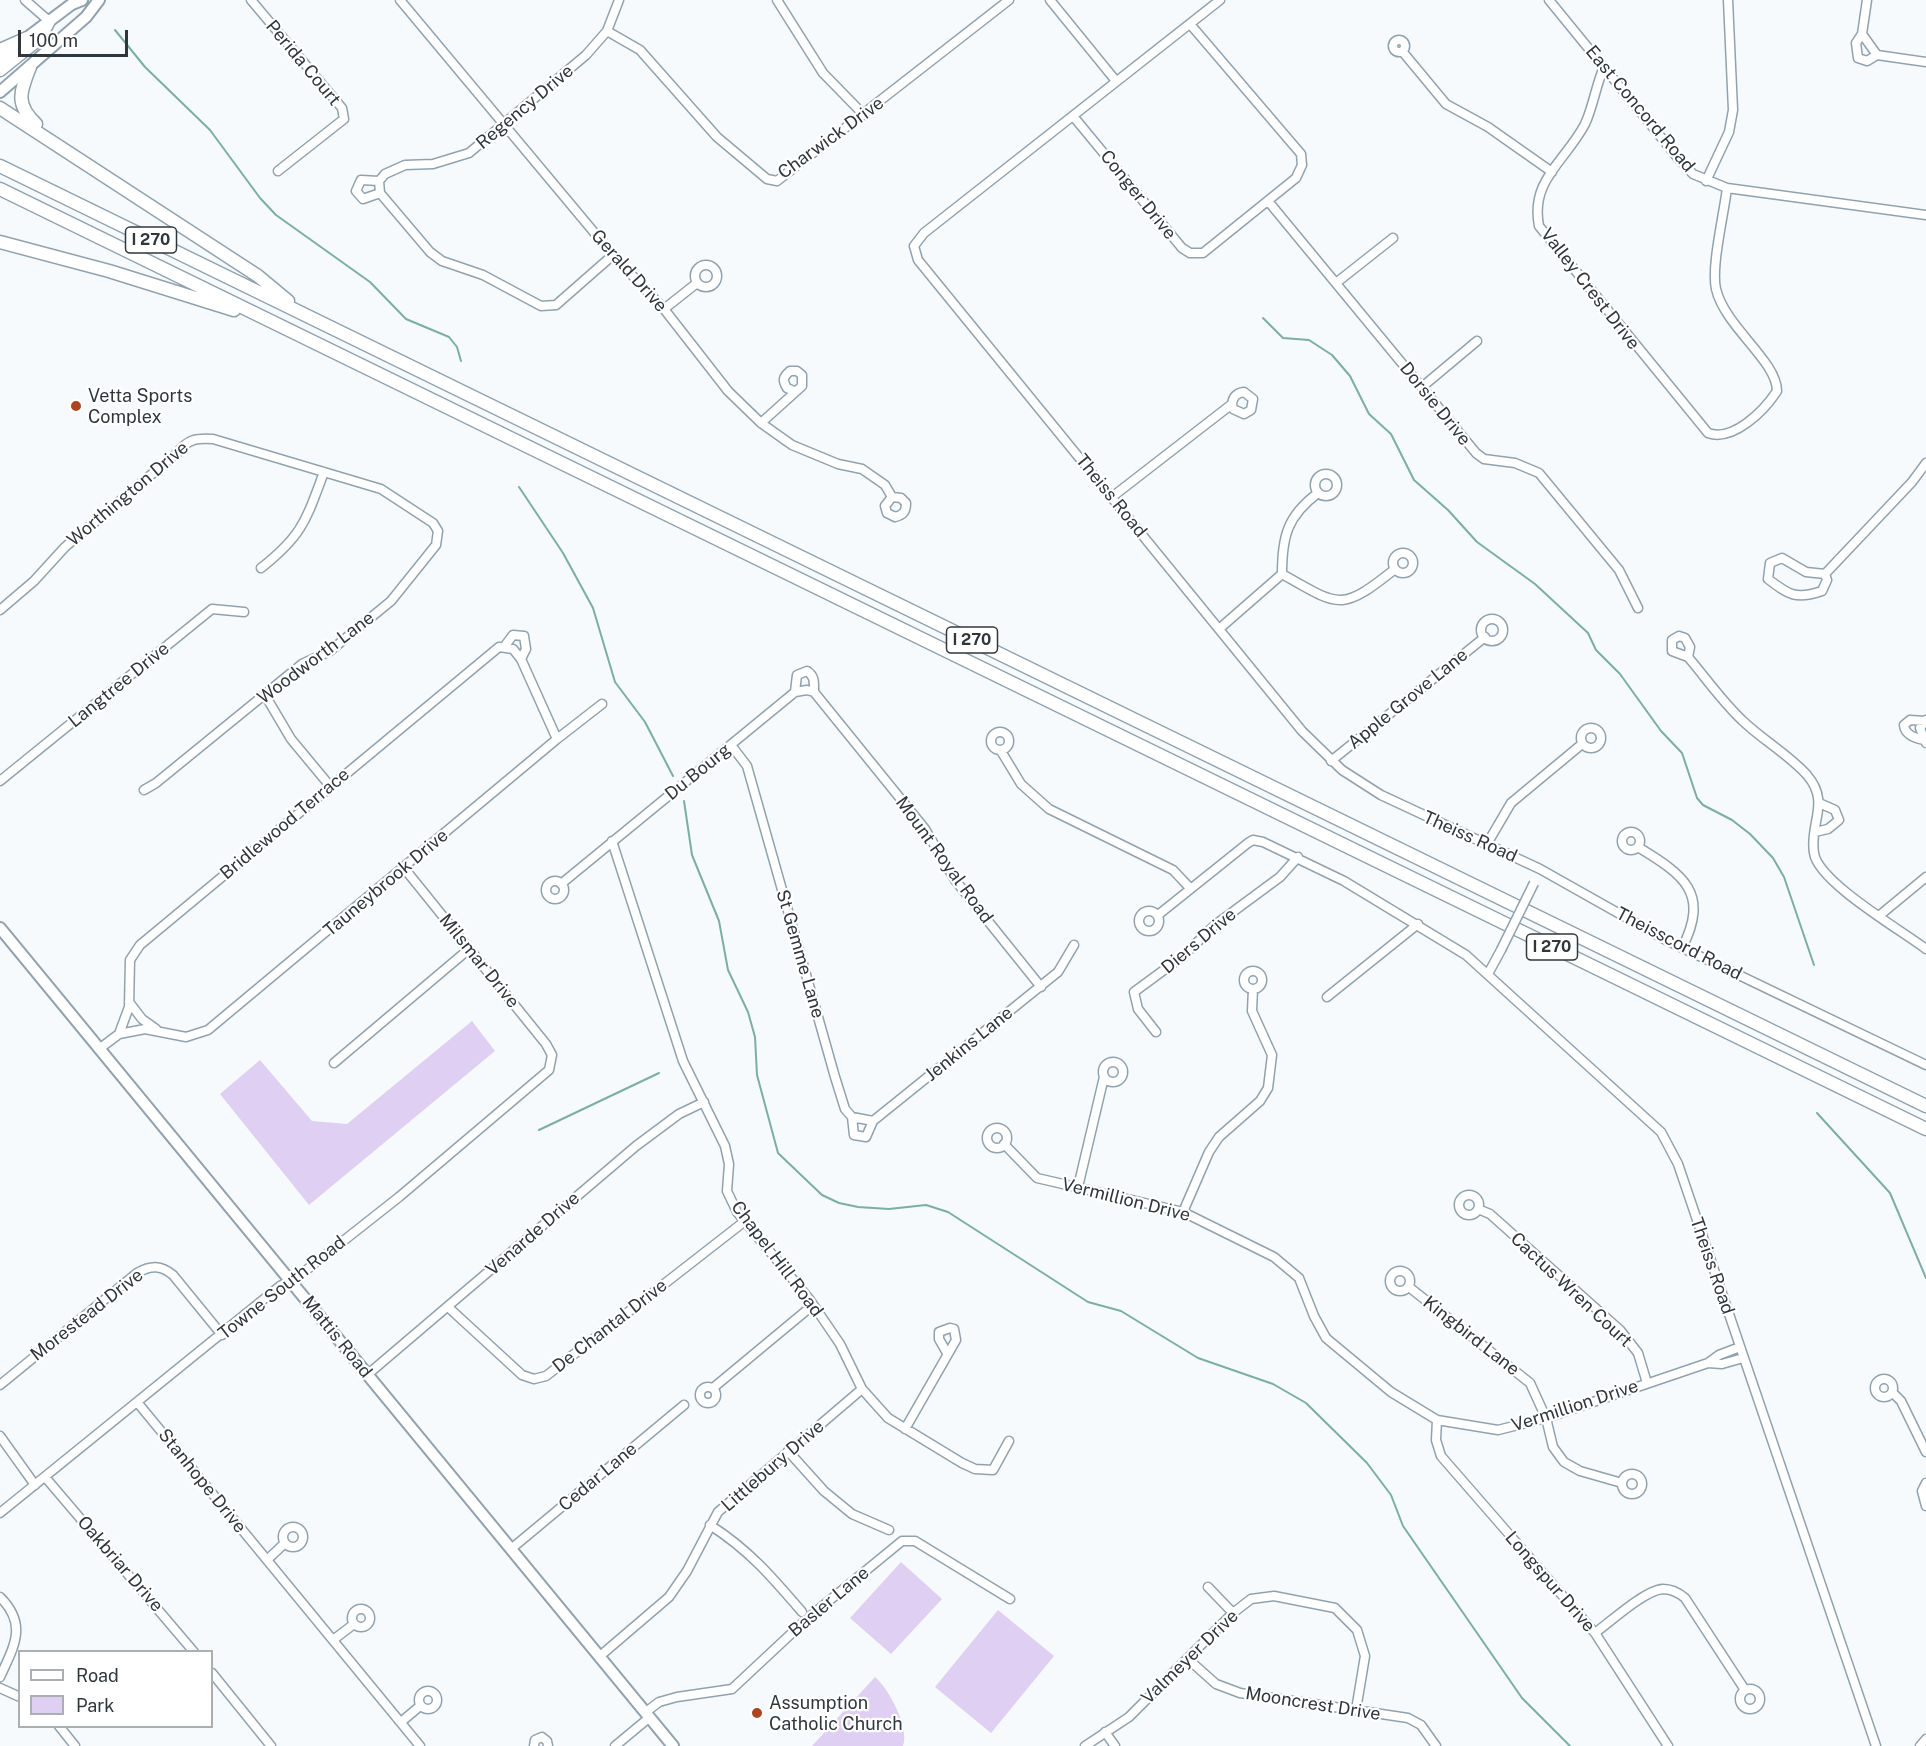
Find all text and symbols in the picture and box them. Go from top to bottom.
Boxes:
street label: Perida Court [261,16,345,110]
scale bar [21,18,130,56]
text: 100 m [29,30,78,51]
street label: East Concord Road [1581,41,1699,177]
street label: Regency Drive [472,60,578,154]
street label: Charwick Drive [774,92,888,184]
street label: Conger Drive [1095,146,1181,244]
street label: Valley Crest Drive [1536,224,1644,354]
street label: Gerald Drive [586,225,672,317]
road number: I 270 [126,227,176,253]
street label: Dorsie Drive [1395,358,1475,450]
place label: Vetta Sports Complex [88,385,192,428]
marker: Vetta Sports Complex [69,399,83,413]
street label: Worthington Drive [63,437,193,551]
street label: Theiss Road [1071,450,1151,542]
street label: Woodworth Lane [253,607,379,709]
road number: I 270 [946,627,998,653]
street label: Langtree Drive [64,638,174,732]
street label: Apple Grove Lane [1344,644,1472,754]
street label: Du Bourg [661,739,735,805]
street label: Bridlewood Terrace [216,764,354,884]
street label: Mount Royal Road [891,792,997,928]
street label: Theiss Road [1420,807,1520,867]
street label: Tauneybrook Drive [319,825,453,941]
street label: St Gemme Lane [771,887,829,1021]
street label: Theisscord Road [1612,903,1746,985]
street label: Diers Drive [1157,904,1241,978]
street label: Milsmar Drive [434,910,524,1012]
road number: I 270 [1526,934,1578,960]
street label: Jenkins Lane [921,1002,1017,1086]
street label: Vermillion Drive [1060,1174,1192,1226]
street label: Venarde Drive [482,1187,584,1281]
street label: Chapel Hill Road [726,1197,828,1321]
street label: Theiss Road [1685,1215,1739,1317]
street label: Cactus Wren Court [1506,1228,1636,1352]
street label: Towne South Road [214,1232,350,1344]
street label: Morestead Drive [26,1264,148,1366]
street label: De Chantal Drive [548,1275,672,1377]
street label: Mattis Road [297,1292,377,1382]
street label: Kingbird Lane [1418,1292,1524,1380]
street label: Vermillion Drive [1509,1375,1641,1437]
street label: Littlebury Drive [717,1416,829,1516]
street label: Stanhope Drive [153,1425,251,1537]
street label: Cedar Lane [555,1438,641,1516]
street label: Oakbriar Drive [73,1512,167,1616]
street label: Longspur Drive [1500,1527,1600,1637]
street label: Basler Lane [784,1562,874,1642]
street label: Valmeyer Drive [1137,1605,1243,1709]
legend [18,1650,213,1728]
text: Road [76,1665,119,1686]
street label: Mooncrest Drive [1244,1683,1382,1725]
place label: Assumption Catholic Church [769,1692,903,1734]
text: Park [76,1695,114,1716]
marker: Assumption Catholic Church [750,1706,764,1720]

